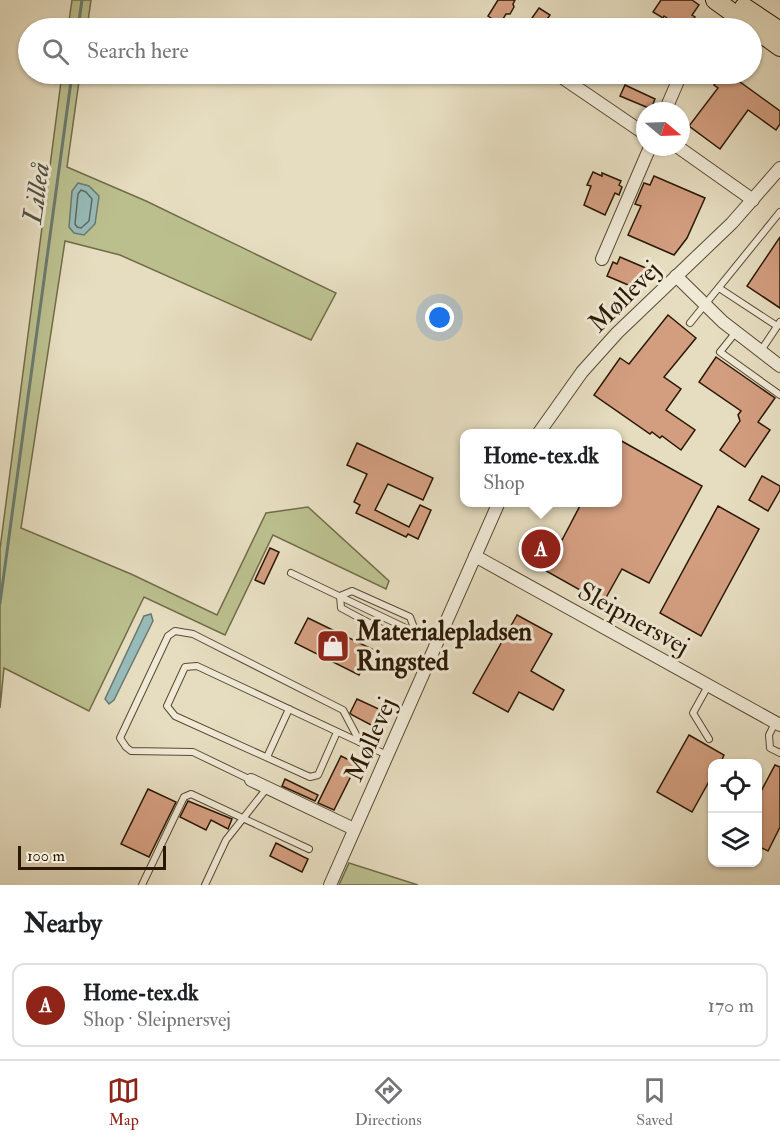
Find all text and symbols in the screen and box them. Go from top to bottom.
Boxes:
search box [18,18,762,84]
icon: search [39,35,72,68]
text: Search here [87,37,189,65]
north arrow [636,102,690,156]
water label: Lilleå [16,160,57,227]
street label: Møllevej [582,254,667,339]
your location [425,303,454,332]
popup [460,429,622,507]
text: Home-tex.dk [483,442,599,470]
text: Shop [483,470,525,495]
pin: A [522,526,560,572]
street label: Sleipnersvej [572,575,695,663]
place label: Materialepladsen Ringsted [355,616,533,679]
shop icon: Materialepladsen Ringsted [315,628,351,664]
street label: Møllevej [338,692,404,787]
map controls [708,759,762,867]
button: locate [708,759,762,813]
button: layers [708,813,762,867]
scale bar [18,843,166,870]
text: 100 m [27,846,65,866]
text: Nearby [24,908,102,940]
text: Home-tex.dk [83,979,199,1007]
text: A [39,993,52,1018]
text: 170 m [708,993,754,1018]
text: Shop · Sleipnersvej [83,1007,231,1032]
tab: Map [107,1074,140,1130]
tab: Directions [355,1074,422,1130]
tab: Saved [636,1074,673,1130]

